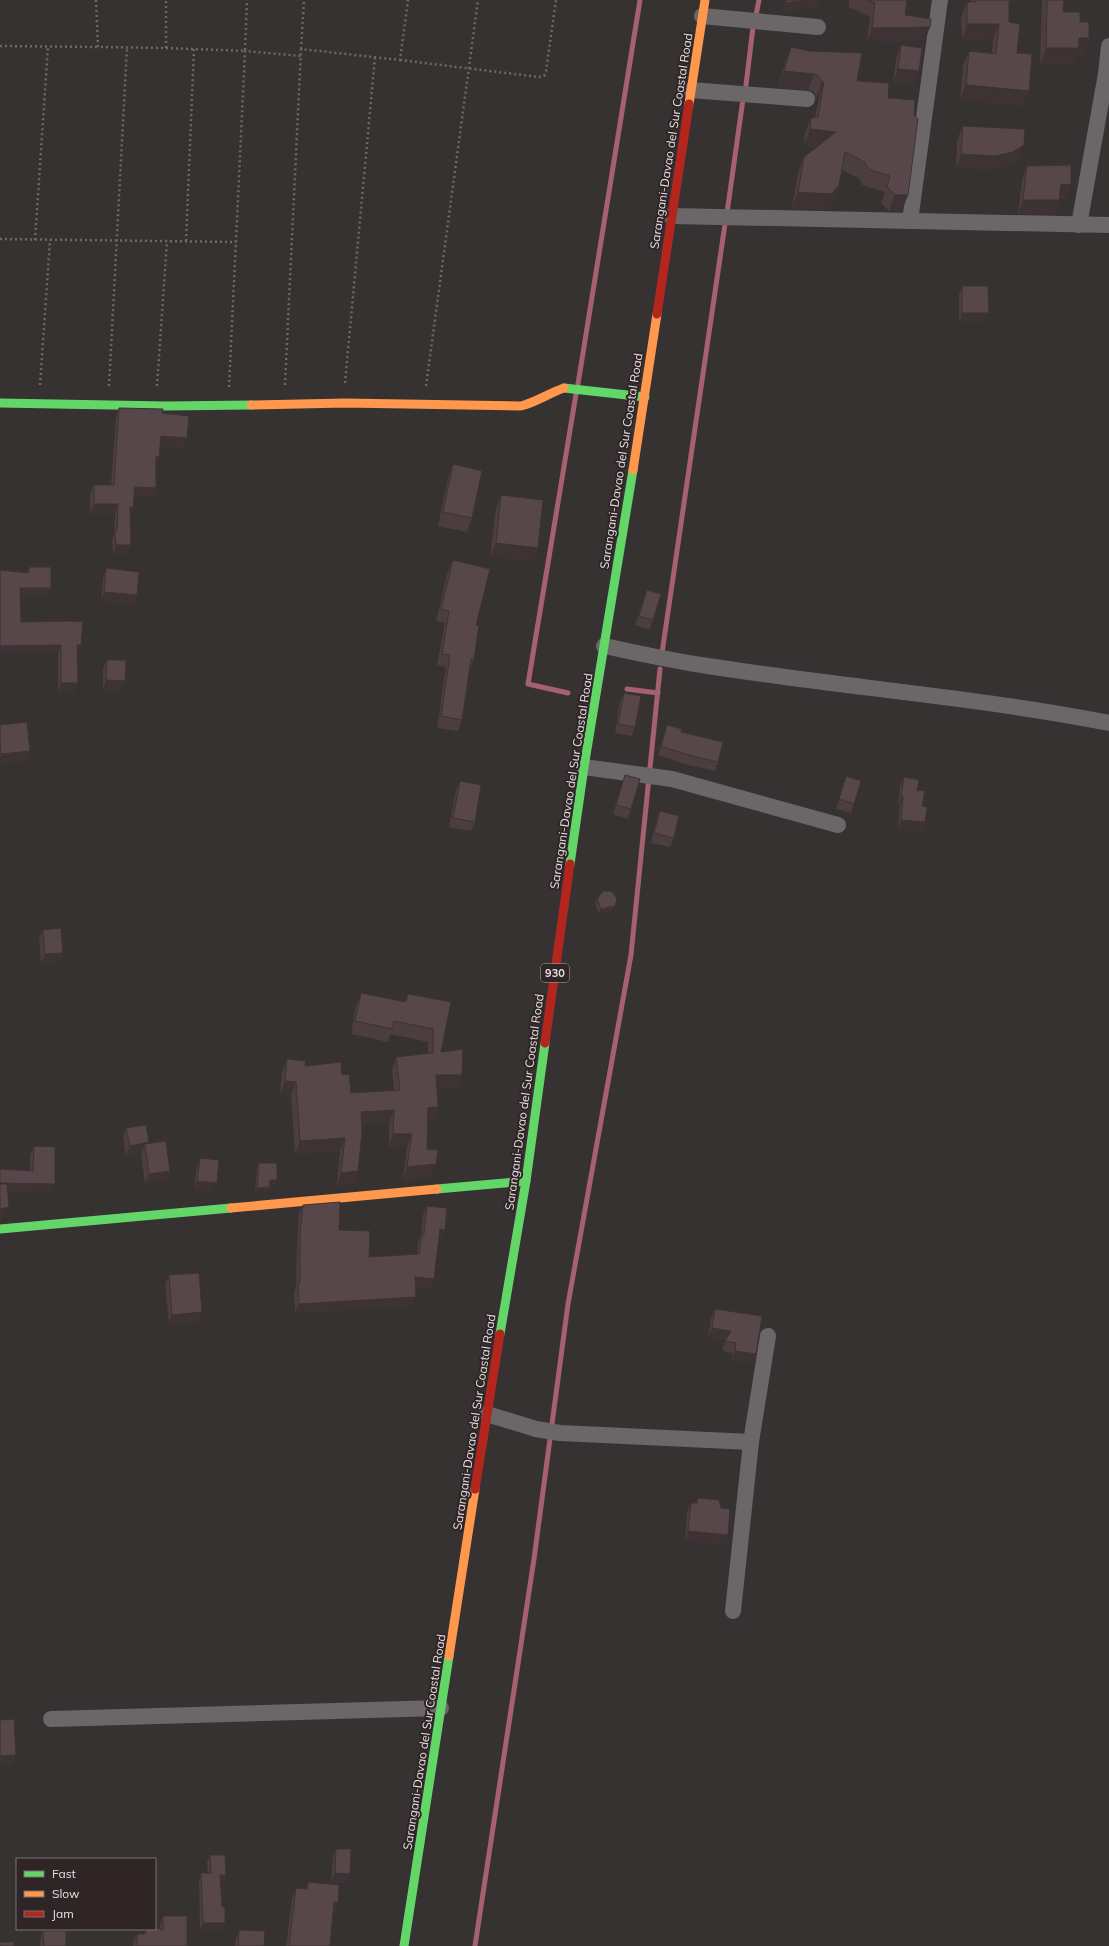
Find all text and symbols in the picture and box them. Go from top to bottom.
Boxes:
street label: Sarangani-Davao del Sur Coastal Road [647,32,695,250]
street label: Sarangani-Davao del Sur Coastal Road [597,352,645,570]
street label: Sarangani-Davao del Sur Coastal Road [547,672,595,890]
road number: 930 [541,964,569,982]
street label: Sarangani-Davao del Sur Coastal Road [501,993,547,1211]
street label: Sarangani-Davao del Sur Coastal Road [450,1313,498,1531]
street label: Sarangani-Davao del Sur Coastal Road [400,1633,448,1851]
legend [16,1858,156,1930]
text: Fast [52,1866,76,1881]
text: Slow [52,1886,80,1901]
text: Jam [52,1906,74,1921]

